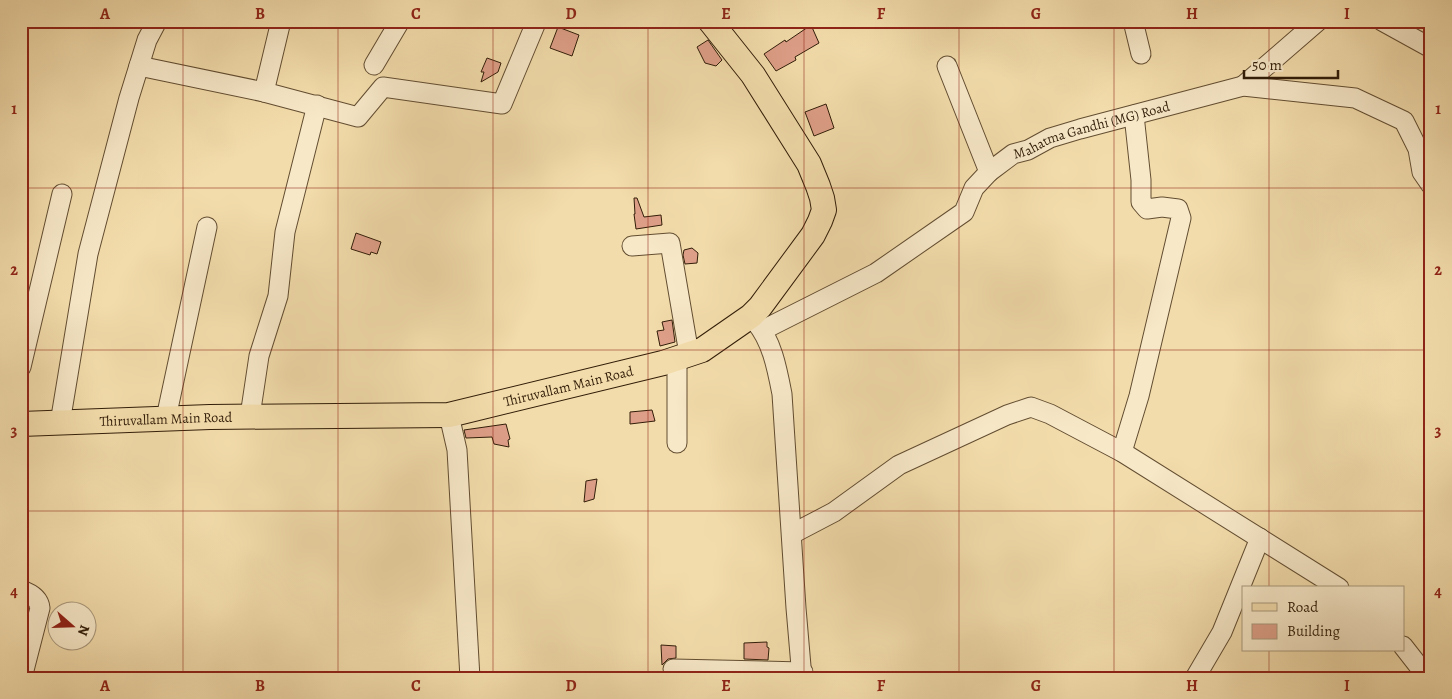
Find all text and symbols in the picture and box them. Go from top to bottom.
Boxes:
text: A [99,3,111,25]
text: B [255,3,265,25]
text: C [411,3,421,25]
text: D [565,3,577,25]
text: E [721,3,731,25]
text: F [877,3,886,25]
text: G [1031,3,1041,25]
text: H [1186,3,1198,25]
text: I [1344,3,1350,25]
scale bar [1244,48,1338,80]
text: 50 m [1252,55,1282,75]
street label: Mahatma Gandhi (MG) Road [1011,96,1172,163]
text: 1 [11,98,17,120]
text: 1 [1435,98,1441,120]
text: 2 [10,259,18,281]
text: 2 [1434,259,1442,281]
street label: Thiruvallam Main Road [502,361,636,411]
street label: Thiruvallam Main Road [99,407,233,431]
text: 3 [11,420,18,442]
text: 3 [1435,420,1442,442]
text: 4 [10,581,18,603]
text: 4 [1434,581,1442,603]
legend [1242,586,1404,652]
text: Road [1287,597,1319,617]
north arrow [48,602,98,652]
text: Building [1287,621,1340,641]
text: N [73,622,94,638]
text: A [99,675,111,697]
text: B [255,675,265,697]
text: C [411,675,421,697]
text: D [565,675,577,697]
text: E [721,675,731,697]
text: F [877,675,886,697]
text: G [1031,675,1041,697]
text: H [1186,675,1198,697]
text: I [1344,675,1350,697]

